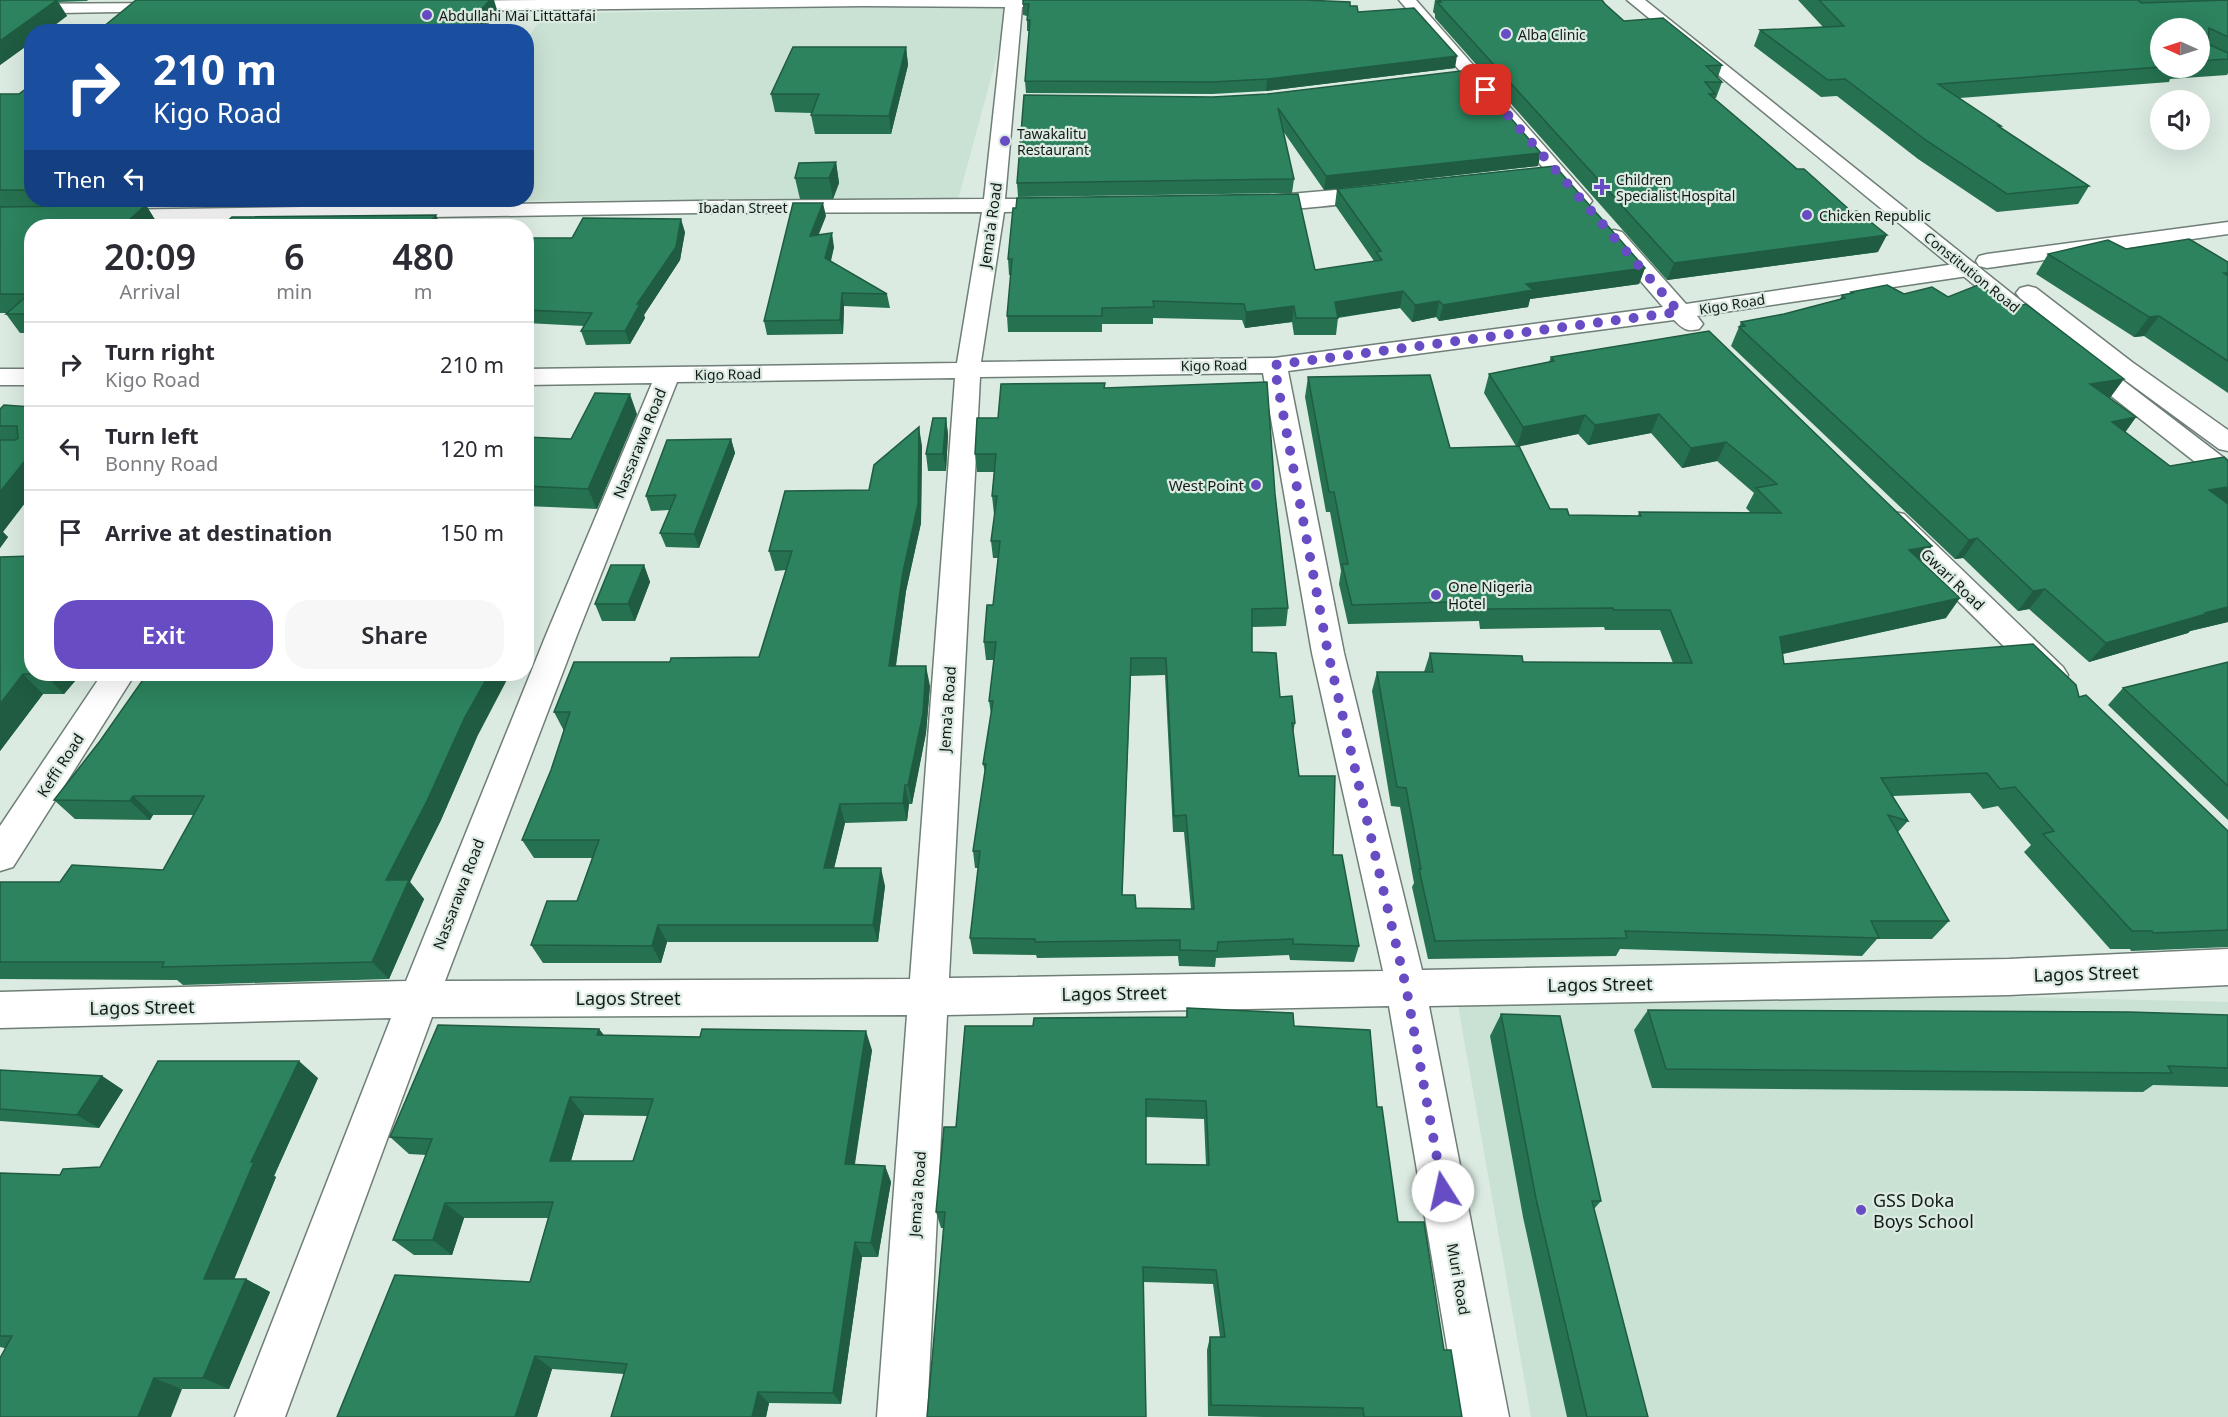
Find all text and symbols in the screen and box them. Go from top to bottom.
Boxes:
place label: Abdullahi Mai Littattafai [439,6,596,25]
marker: Abdullahi Mai Littattafai [420,8,434,22]
north arrow [2150,18,2210,78]
map controls [2150,18,2210,150]
place label: Alba Clinic [1518,25,1586,44]
marker: Alba Clinic [1499,27,1513,41]
text: 210 m [153,40,277,97]
icon: right [54,48,132,126]
pin [1460,64,1511,115]
icon: arrive [1469,73,1502,106]
button: sound [2150,90,2210,150]
text: Kigo Road [153,94,282,131]
place label: Tawakalitu Restaurant [1017,124,1089,159]
marker: Tawakalitu Restaurant [998,134,1012,148]
icon: left [118,162,151,195]
text: Then [54,164,106,194]
place label: Children Specialist Hospital [1616,170,1735,205]
marker: Children Specialist Hospital [1593,178,1611,196]
street label: Jema'a Road [974,181,1006,271]
street label: Ibadan Street [698,198,788,217]
place label: Chicken Republic [1819,206,1931,225]
marker: Chicken Republic [1800,208,1814,222]
street label: Constitution Road [1920,227,2024,317]
text: 20:09 [104,232,196,281]
text: 6 [284,232,305,281]
text: 480 [392,232,454,281]
text: Arrival [120,278,181,305]
text: min [276,278,312,305]
text: m [414,278,433,305]
street label: Kigo Road [1698,289,1766,319]
text: Turn right [105,336,215,366]
icon: right [54,348,87,381]
text: 210 m [440,349,504,379]
street label: Kigo Road [1181,355,1247,375]
street label: Kigo Road [695,364,761,384]
text: Kigo Road [105,366,200,393]
street label: Nassarawa Road [608,385,670,501]
text: Turn left [105,420,199,450]
icon: left [54,432,87,465]
text: 120 m [440,433,504,463]
text: Bonny Road [105,450,218,477]
place label: West Point [1169,475,1245,495]
marker: West Point [1249,478,1263,492]
icon: arrive [54,516,87,549]
text: Arrive at destination [105,517,332,547]
text: 150 m [440,517,504,547]
street label: Gwari Road [1917,544,1989,614]
place label: One Nigeria Hotel [1448,576,1533,613]
marker: One Nigeria Hotel [1429,588,1443,602]
button: Exit [54,600,273,669]
button: Share [285,600,504,669]
street label: Jema'a Road [934,665,960,755]
street label: Keffi Road [32,729,88,801]
street label: Nassarawa Road [428,836,488,952]
street label: Lagos Street [2033,959,2139,987]
street label: Lagos Street [1547,971,1653,997]
street label: Lagos Street [1061,980,1167,1006]
street label: Lagos Street [575,986,681,1010]
street label: Lagos Street [89,994,195,1020]
street label: Jema'a Road [904,1150,930,1240]
position arrow [1411,1159,1475,1223]
place label: GSS Doka Boys School [1873,1188,1974,1233]
marker: GSS Doka Boys School [1854,1203,1868,1217]
street label: Muri Road [1443,1241,1475,1317]

